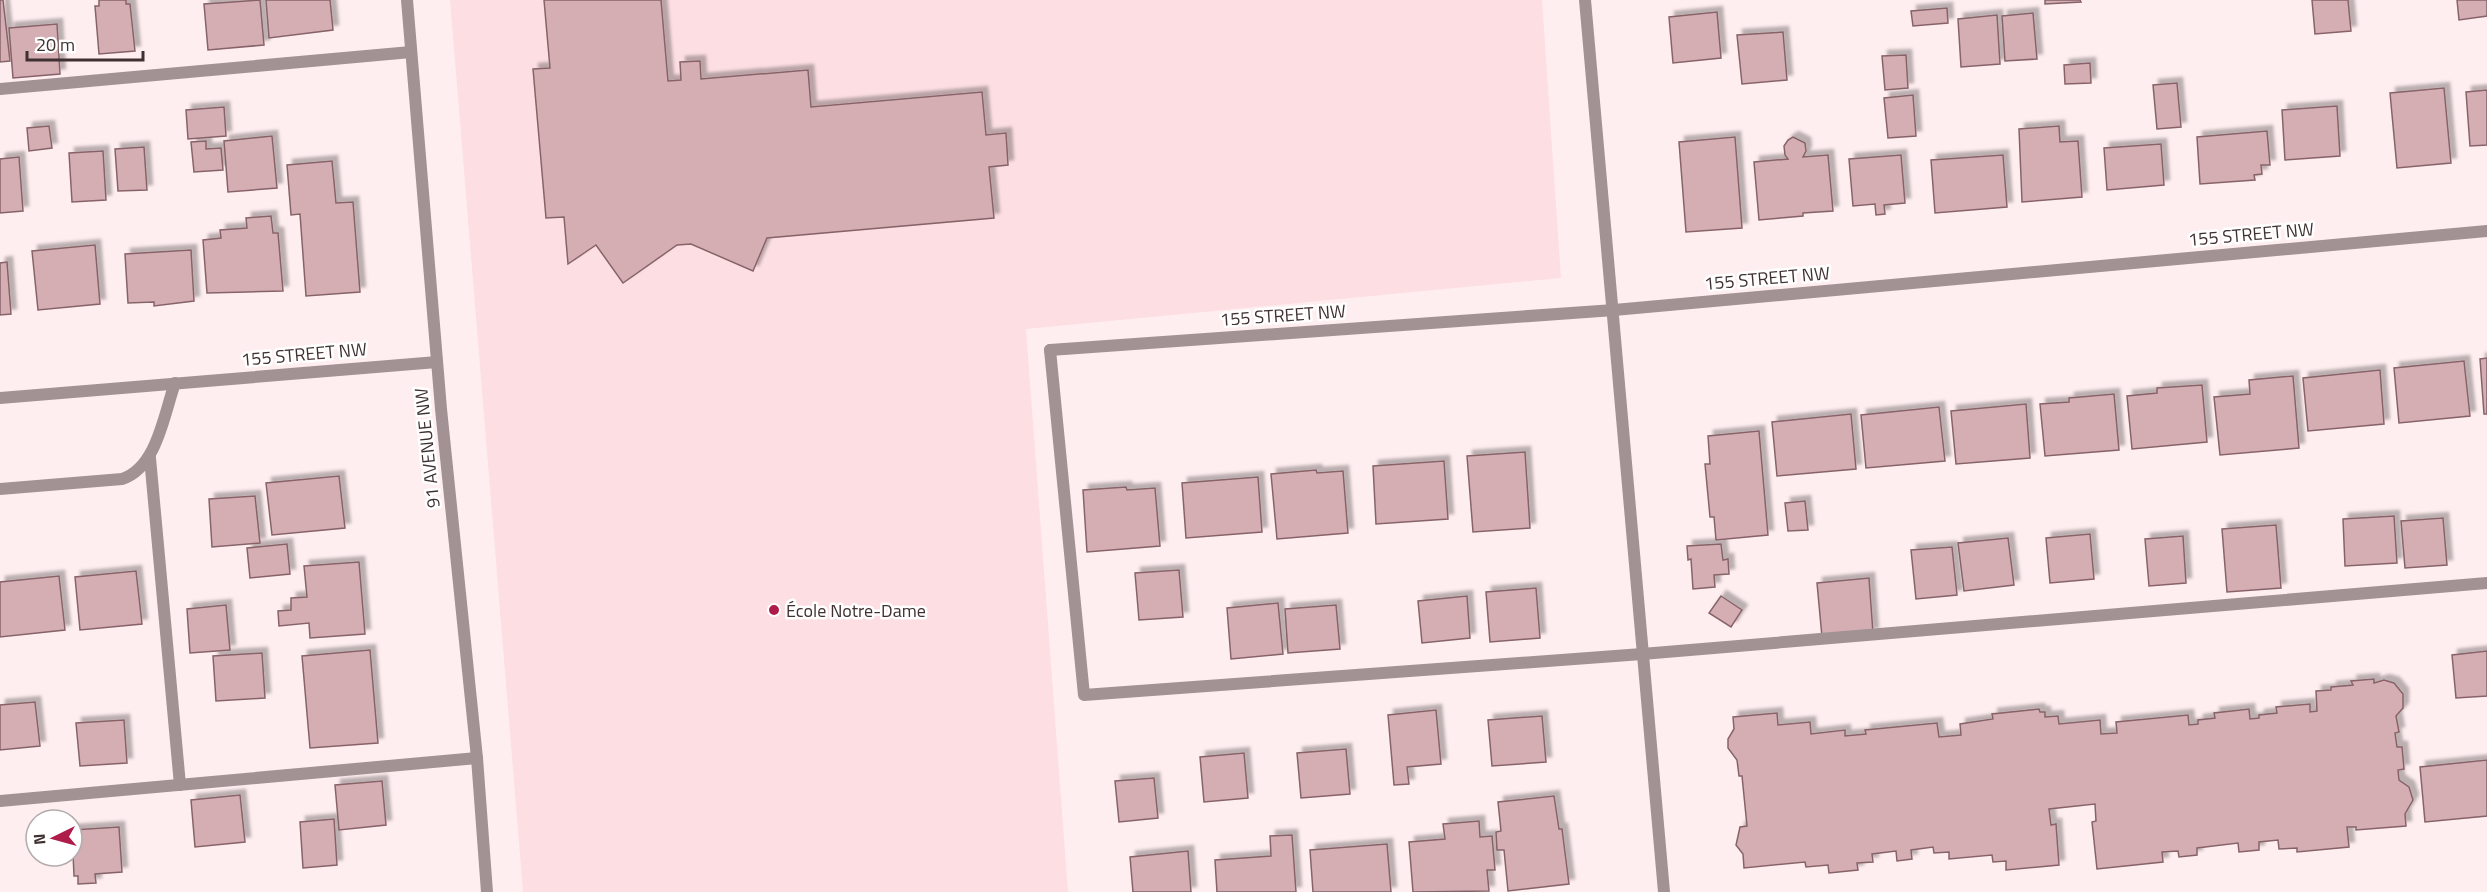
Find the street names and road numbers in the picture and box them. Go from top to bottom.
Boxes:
street label: 155 STREET NW [2187,215,2315,253]
street label: 155 STREET NW [1703,259,1831,297]
street label: 155 STREET NW [1219,297,1347,333]
street label: 155 STREET NW [240,335,368,373]
street label: 91 AVENUE NW [407,387,447,509]

